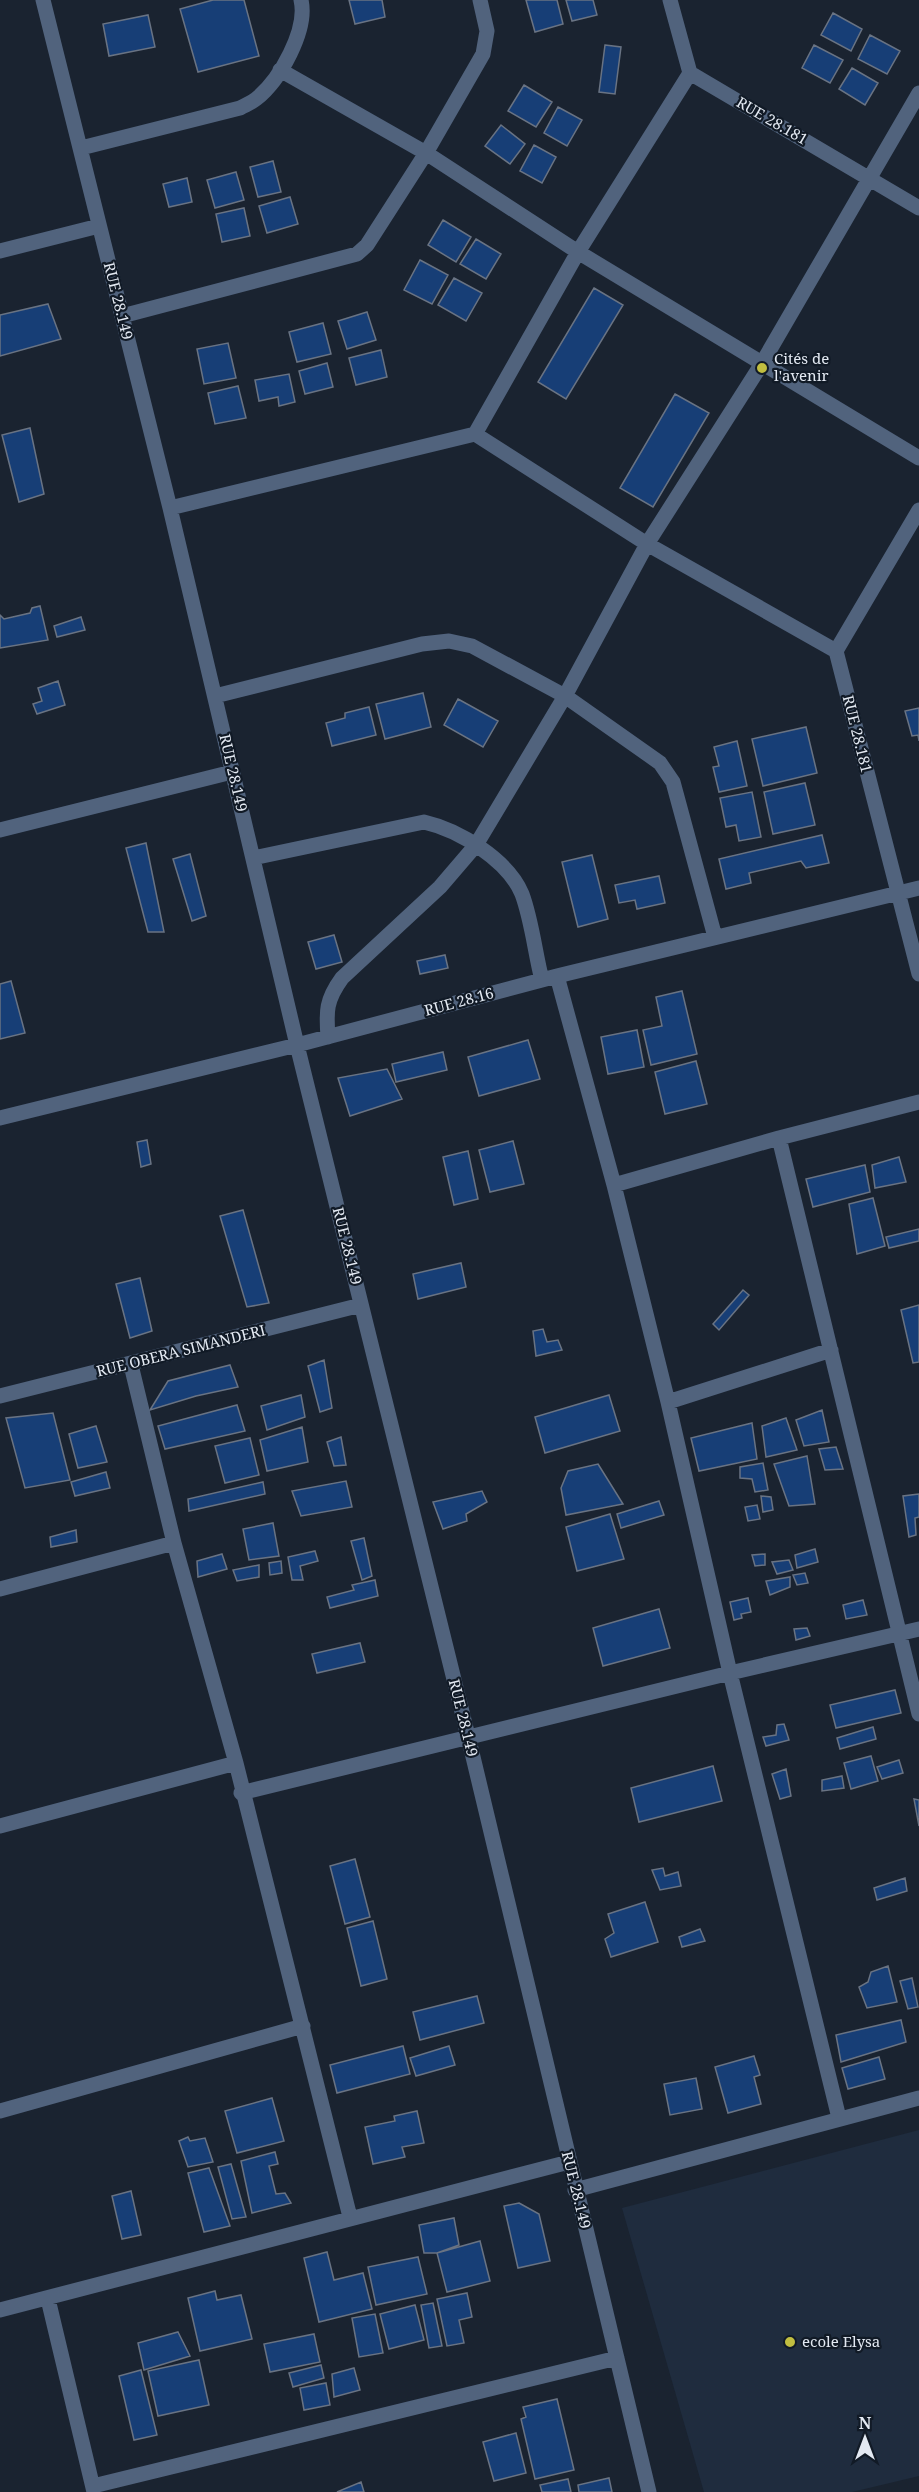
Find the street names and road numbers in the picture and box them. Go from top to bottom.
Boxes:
street label: RUE 28.181 [733,92,812,149]
street label: RUE 28.149 [100,260,138,342]
street label: RUE 28.181 [839,693,877,775]
street label: RUE 28.149 [215,732,253,814]
street label: RUE 28.16 [422,982,496,1020]
street label: RUE 28.149 [329,1205,367,1287]
street label: RUE OBERA SIMANDERI [94,1319,267,1381]
street label: RUE 28.149 [445,1677,483,1759]
street label: RUE 28.149 [558,2149,596,2231]

